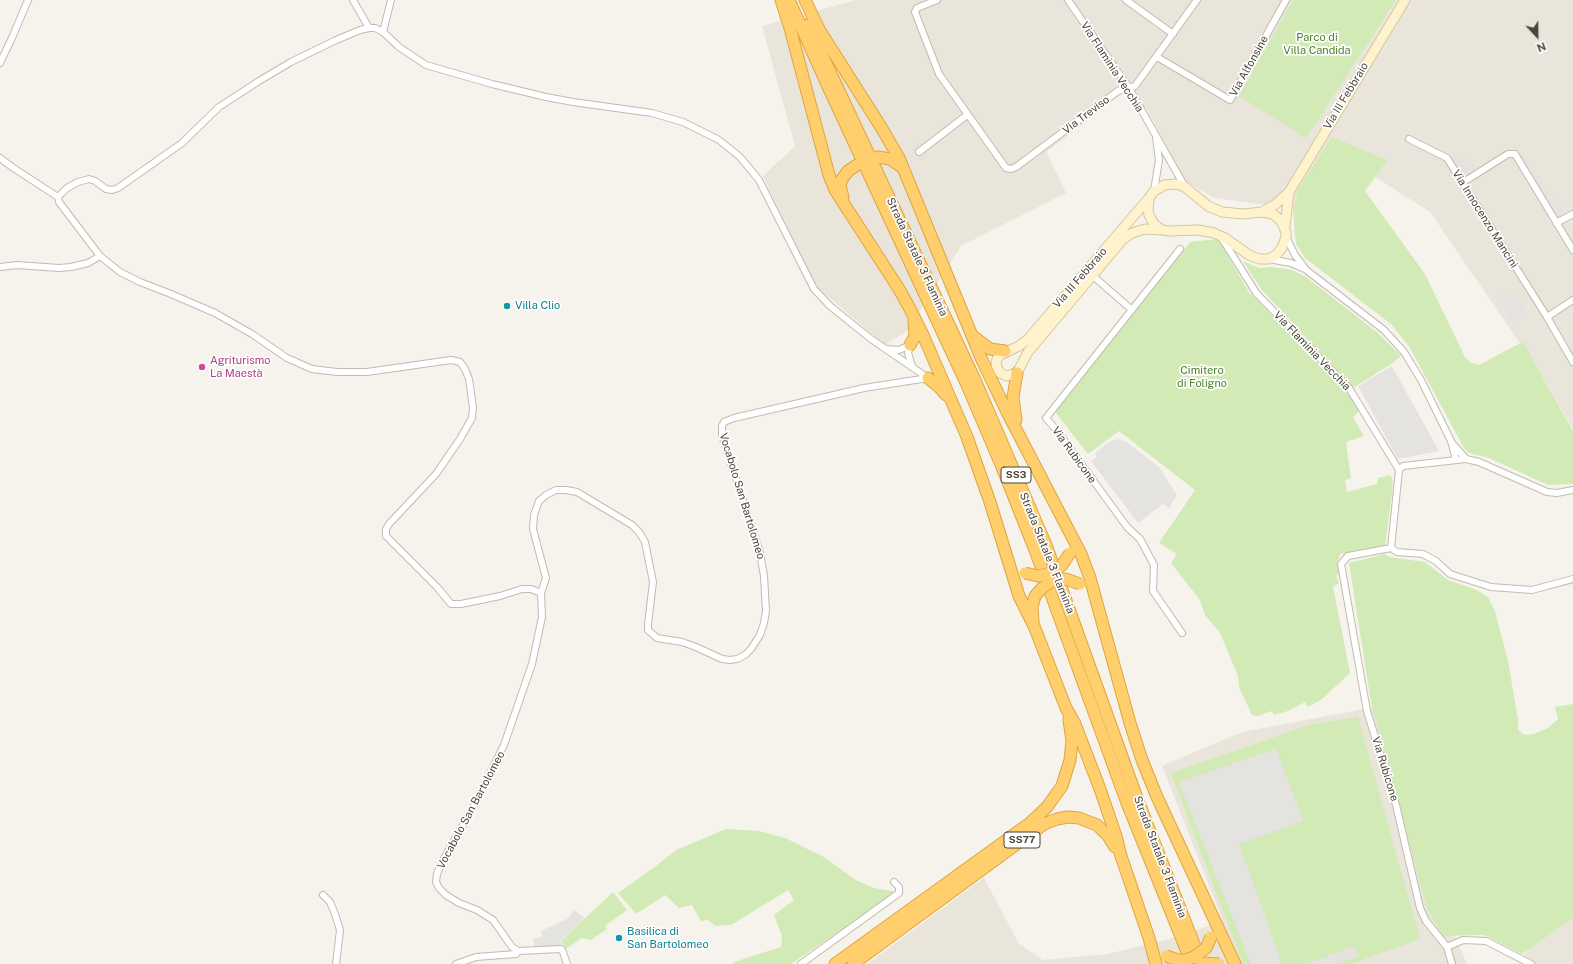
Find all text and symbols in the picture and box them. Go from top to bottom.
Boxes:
north arrow [1517,16,1557,56]
street label: Via Flaminia Vecchia [1078,19,1146,115]
park label: Parco di Villa Candida [1283,31,1351,57]
street label: Via Alfonsine [1227,33,1271,99]
text: N [1535,40,1548,54]
street label: Via III Febbraio [1321,60,1371,132]
street label: Via Treviso [1060,93,1112,137]
street label: Via Innocenzo Mancini [1449,167,1521,271]
street label: Strada Statale 3 Flaminia [884,196,950,318]
street label: Via III Febbraio [1050,245,1110,311]
place label: Villa Clio [515,299,560,313]
marker: Villa Clio [502,301,512,311]
street label: Via Flaminia Vecchia [1271,309,1353,393]
place label: Agriturismo La Maestà [210,354,271,380]
marker: Agriturismo La Maestà [197,362,207,372]
park label: Cimitero di Foligno [1177,364,1227,390]
street label: Via Rubicone [1049,424,1099,486]
street label: Vocabolo San Bartolomeo [716,431,768,561]
road number: SS3 [1001,467,1031,483]
street label: Strada Statale 3 Flaminia [1017,491,1077,615]
street label: Via Rubicone [1369,735,1401,803]
street label: Vocabolo San Bartolomeo [434,749,508,871]
street label: Strada Statale 3 Flaminia [1131,794,1189,920]
road number: SS77 [1004,832,1040,848]
place label: Basilica di San Bartolomeo [627,925,709,951]
marker: Basilica di San Bartolomeo [614,933,624,943]

